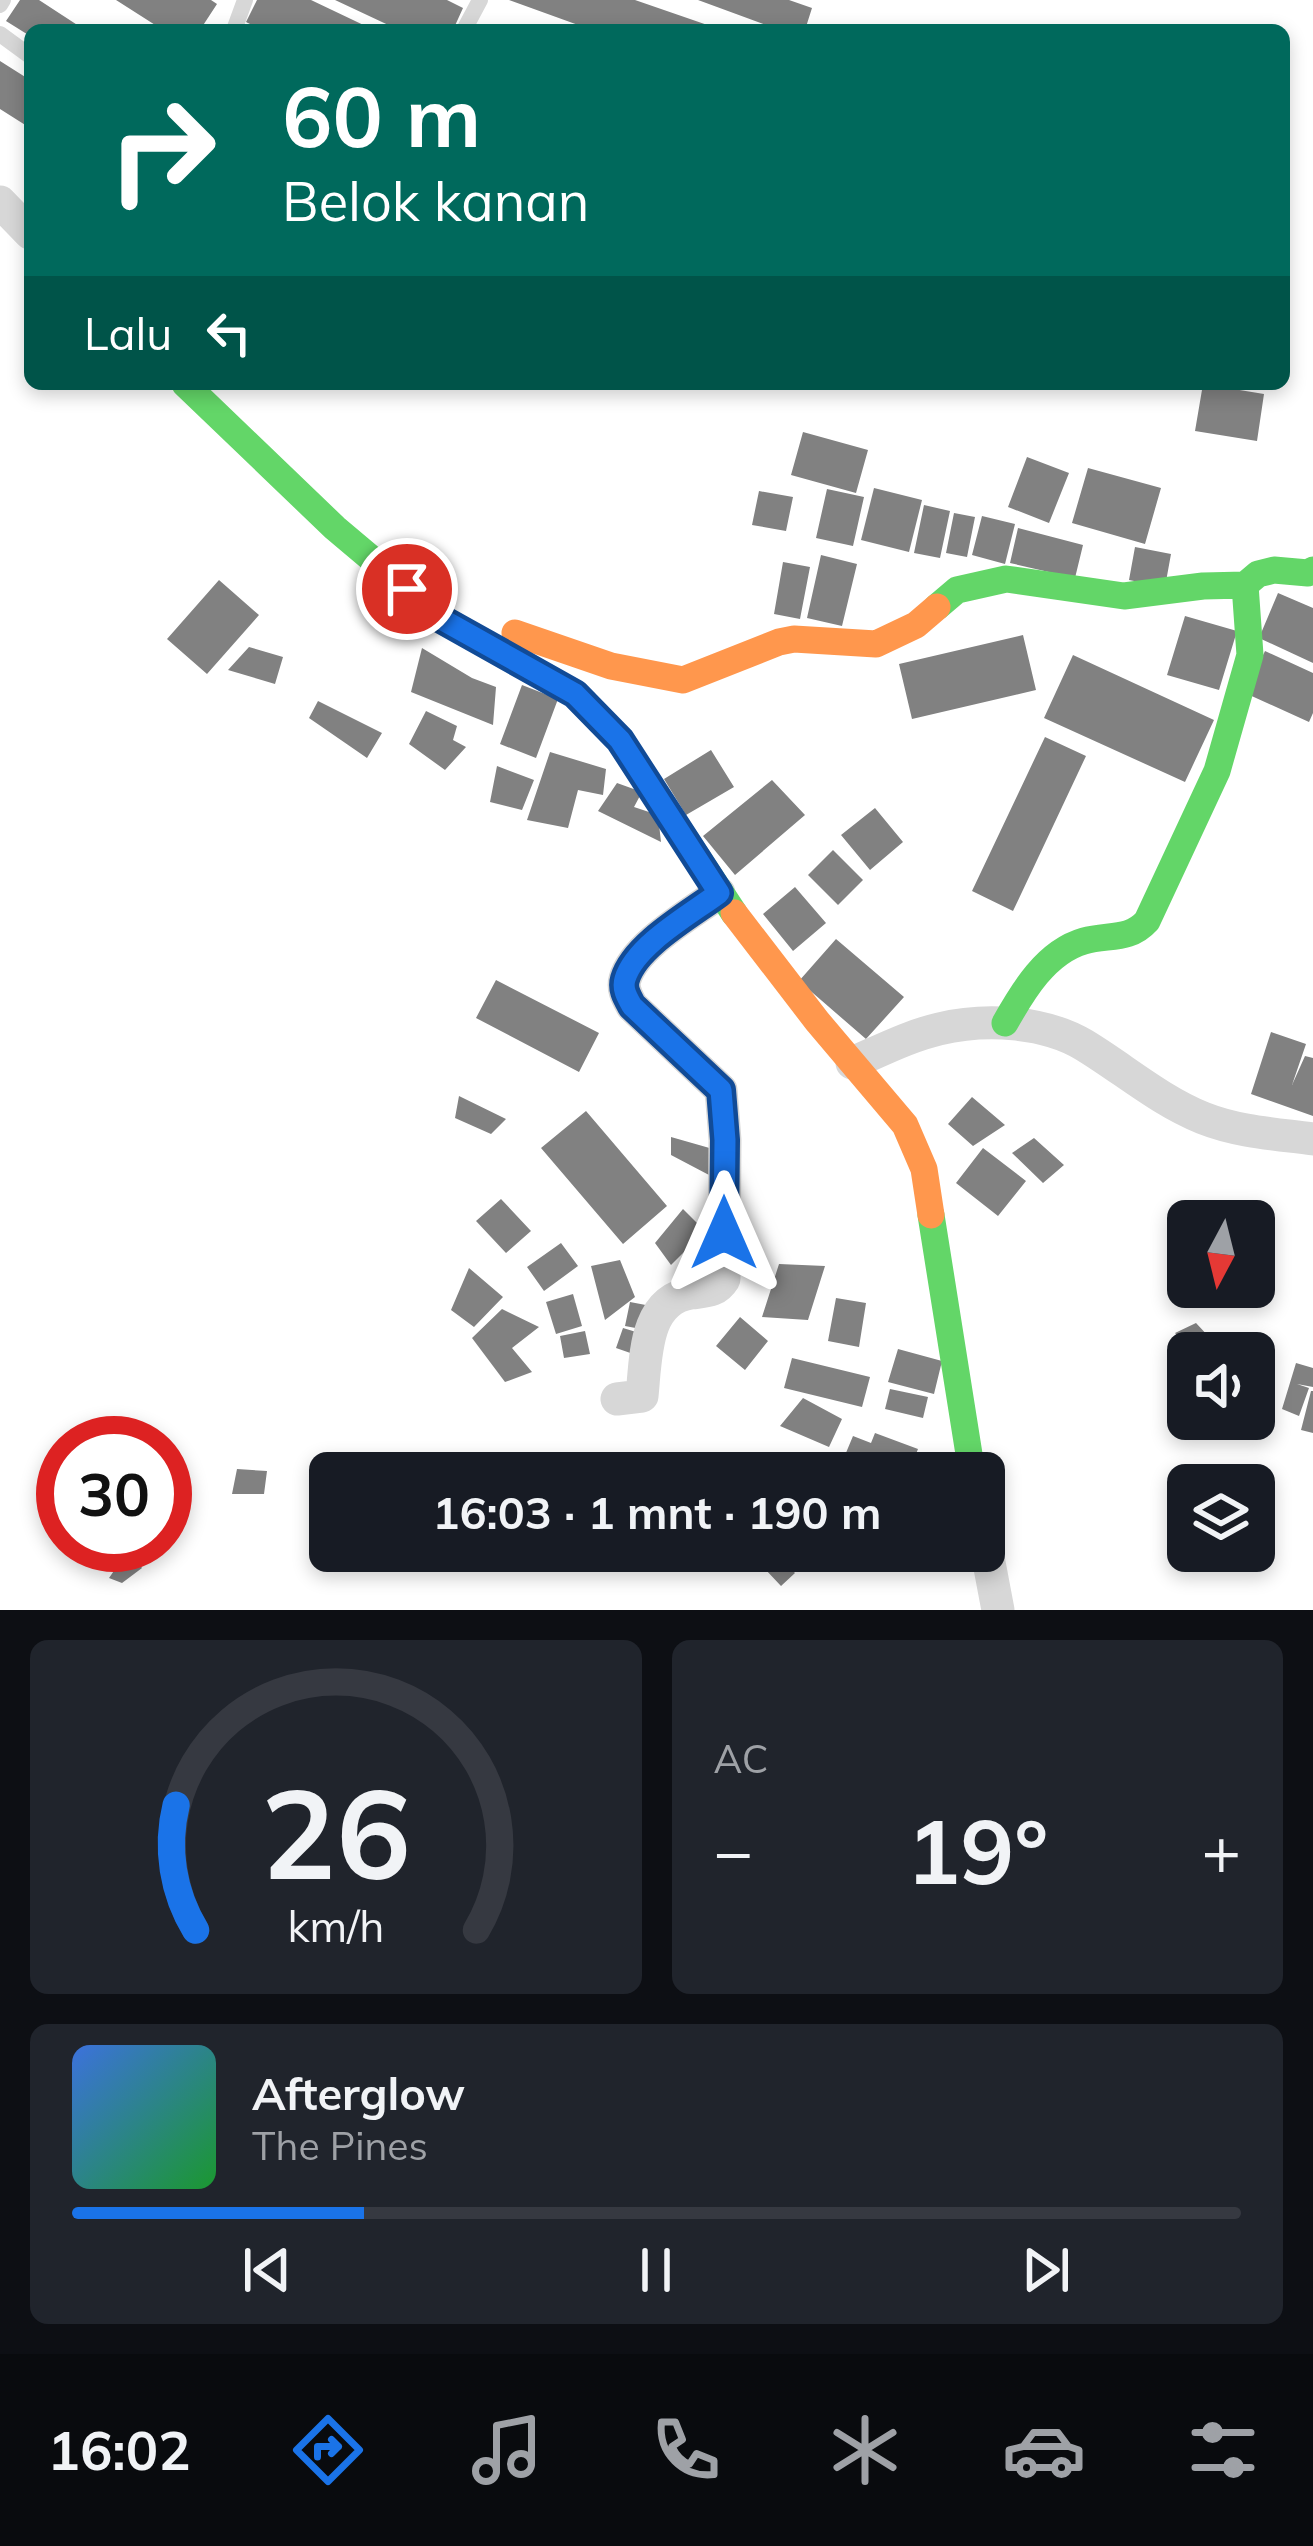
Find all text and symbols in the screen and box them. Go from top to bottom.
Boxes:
text: 60 m [282,63,481,168]
icon: right [84,72,240,228]
text: Belok kanan [282,167,589,235]
icon: left [196,300,262,366]
text: Lalu [84,305,172,361]
pin [356,538,458,640]
icon: arrive [374,556,440,622]
position arrow [661,1170,787,1296]
north arrow [1167,1200,1275,1308]
map controls [1167,1200,1275,1572]
button: sound [1167,1332,1275,1440]
speed limit sign: 30 [36,1416,192,1572]
button: layers [1167,1464,1275,1572]
text: 16:03 · 1 mnt · 190 m [433,1484,881,1540]
text: AC [714,1734,768,1783]
text: 26 [261,1754,411,1910]
text: 19° [906,1794,1048,1907]
text: − [714,1809,753,1892]
text: + [1201,1809,1241,1892]
text: km/h [287,1899,384,1953]
text: Afterglow [252,2065,465,2121]
text: The Pines [252,2121,428,2170]
icon: previous [234,2237,300,2303]
icon: pause [623,2237,689,2303]
icon: next [1013,2237,1079,2303]
icon: directions [286,2408,370,2492]
icon: music [465,2408,549,2492]
icon: phone [644,2408,728,2492]
icon: climate [823,2408,907,2492]
icon: car [1002,2408,1086,2492]
icon: filters [1181,2408,1265,2492]
text: 16:02 [48,2416,191,2484]

